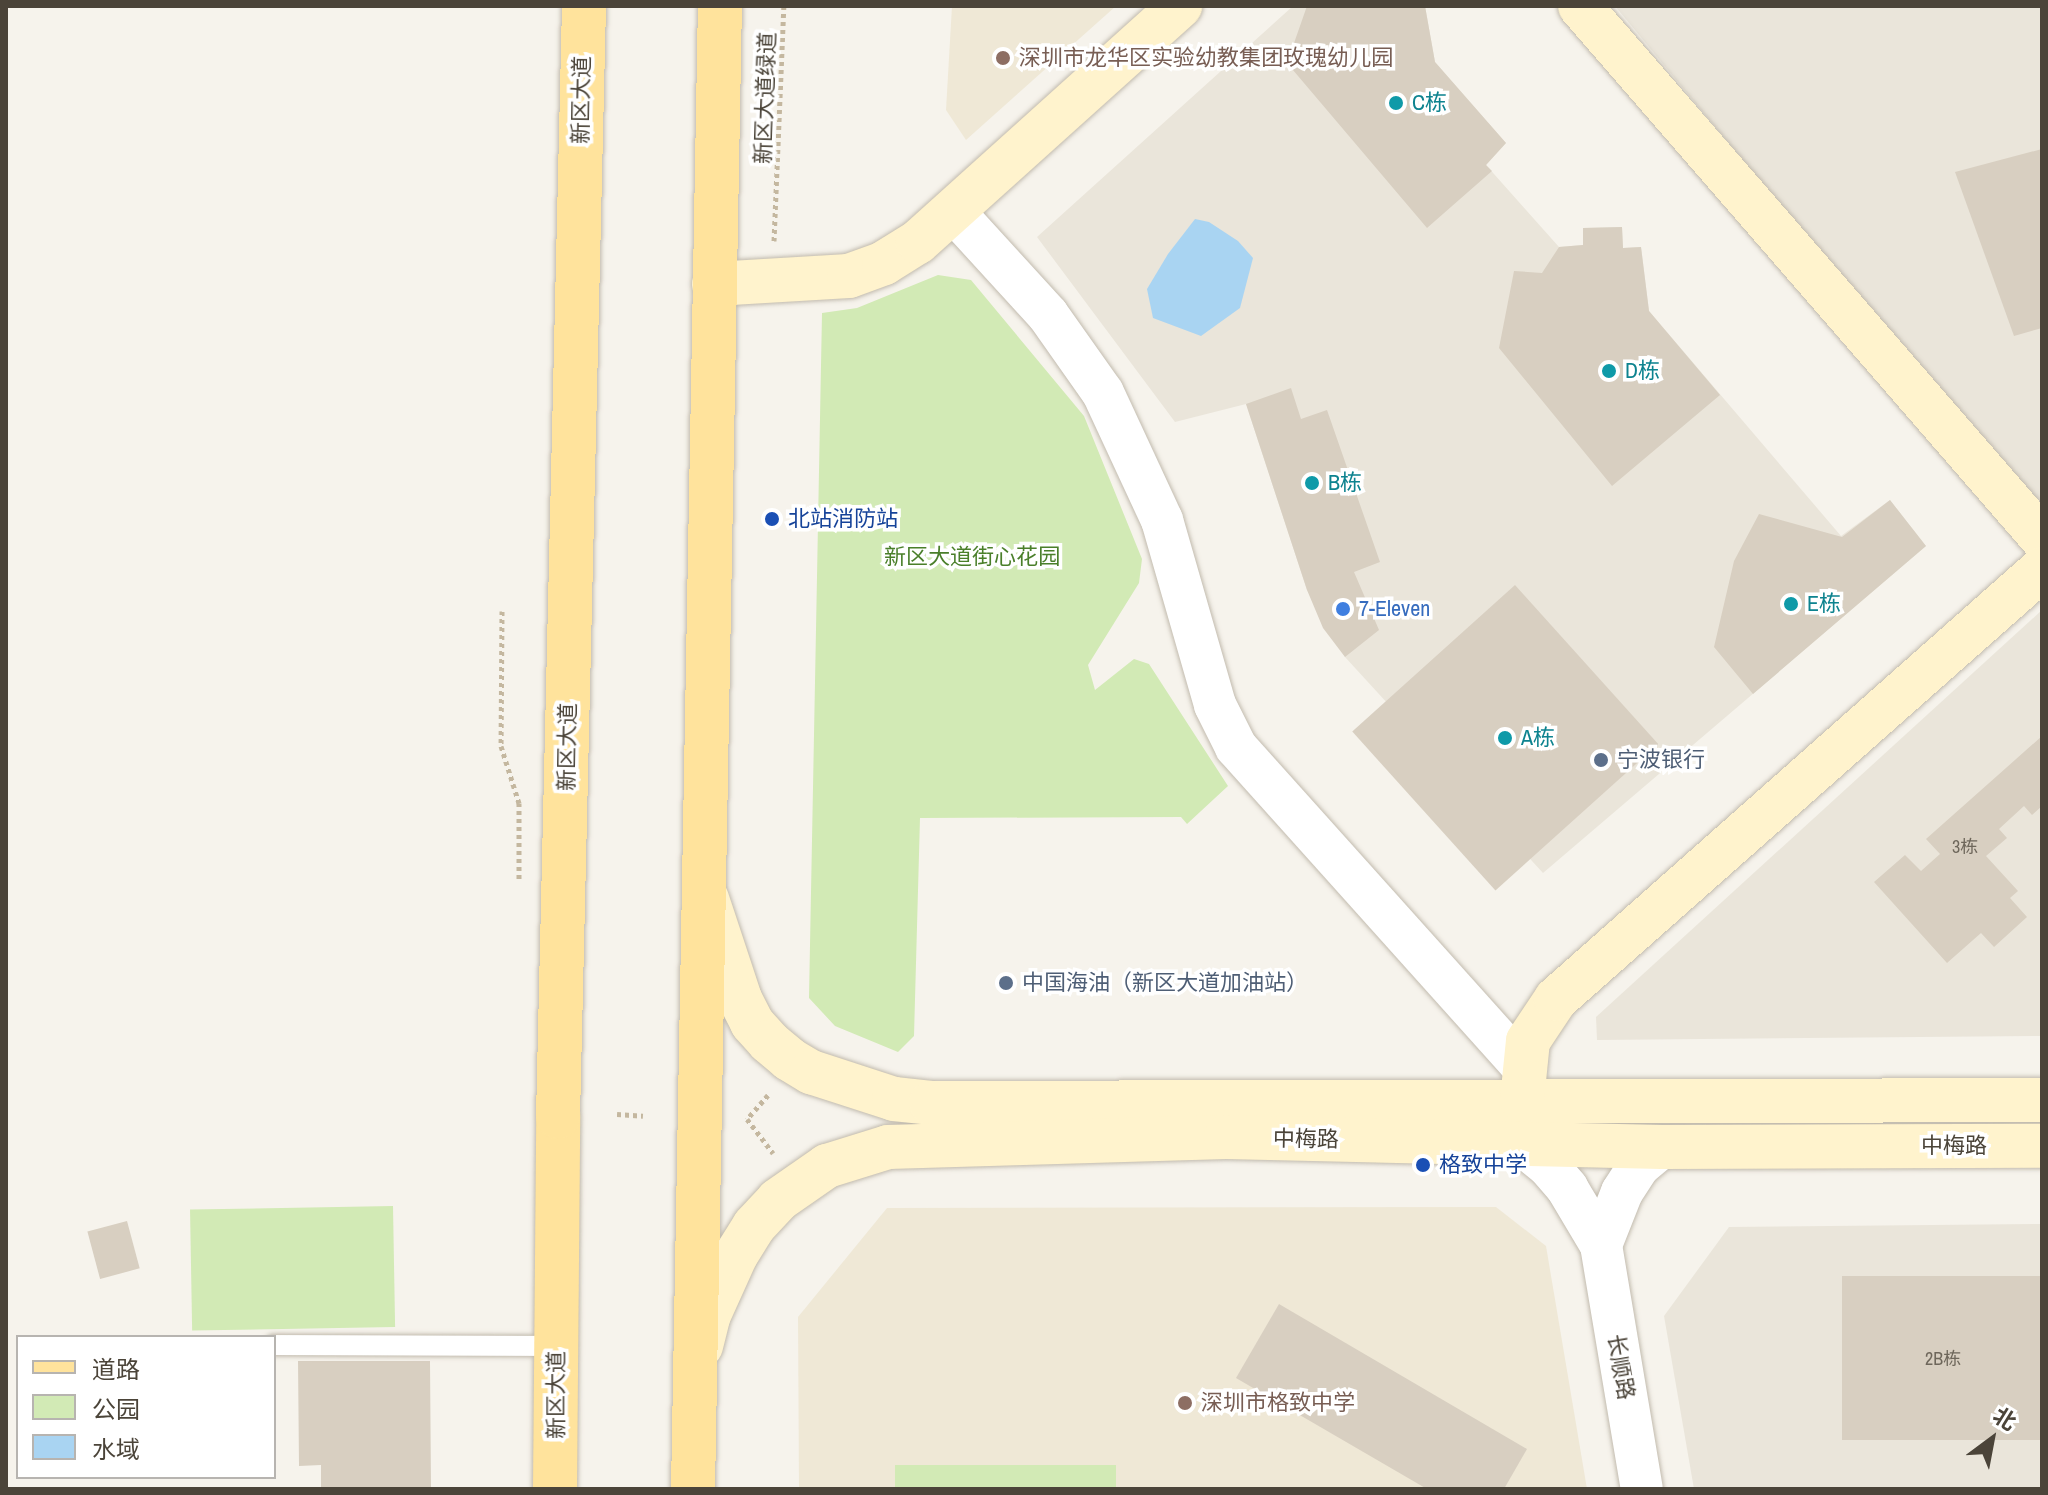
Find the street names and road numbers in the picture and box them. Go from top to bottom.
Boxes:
street label: 新区大道绿道 [750,32,780,164]
street label: 新区大道 [567,56,595,144]
street label: 新区大道 [553,703,581,791]
street label: 中梅路 [1273,1125,1339,1153]
street label: 中梅路 [1921,1133,1987,1159]
street label: 长顺路 [1602,1332,1640,1402]
street label: 新区大道 [543,1351,569,1439]

